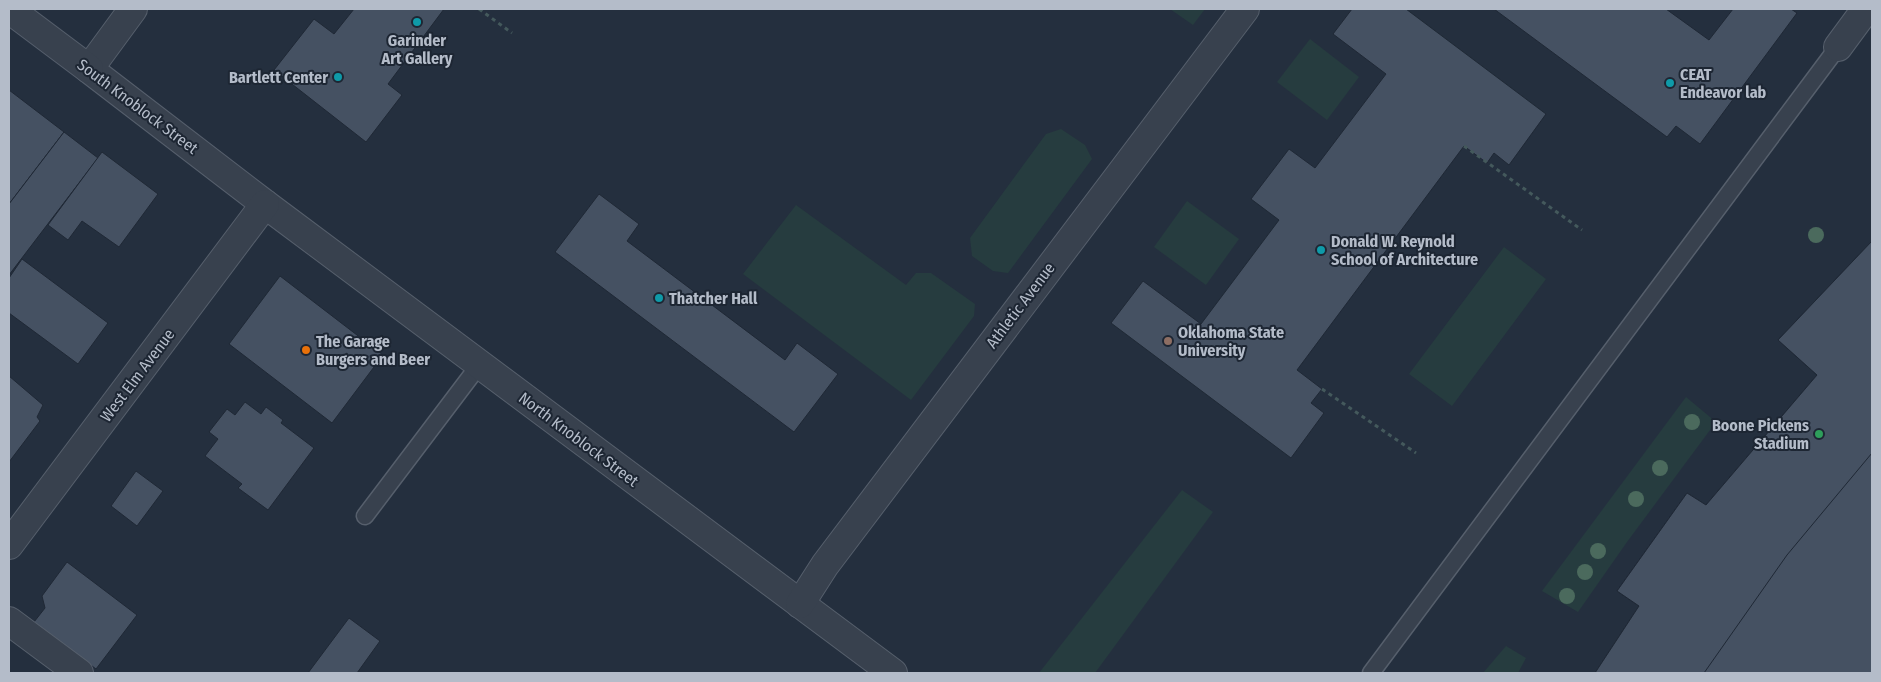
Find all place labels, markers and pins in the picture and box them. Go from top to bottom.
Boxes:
marker: Garinder Art Gallery [411,16,423,28]
place label: Garinder Art Gallery [381,31,453,68]
place label: CEAT Endeavor lab [1680,65,1767,102]
place label: Bartlett Center [229,68,328,87]
marker: Bartlett Center [332,71,344,83]
marker: CEAT Endeavor lab [1664,77,1676,89]
place label: Donald W. Reynold School of Architecture [1331,232,1478,269]
marker: Donald W. Reynold School of Architecture [1315,244,1327,256]
place label: Thatcher Hall [669,289,758,308]
marker: Thatcher Hall [653,292,665,304]
place label: Oklahoma State University [1178,323,1284,360]
place label: The Garage Burgers and Beer [316,332,430,369]
marker: Oklahoma State University [1162,335,1174,347]
marker: The Garage Burgers and Beer [300,344,312,356]
place label: Boone Pickens Stadium [1712,416,1809,453]
marker: Boone Pickens Stadium [1813,428,1825,440]

